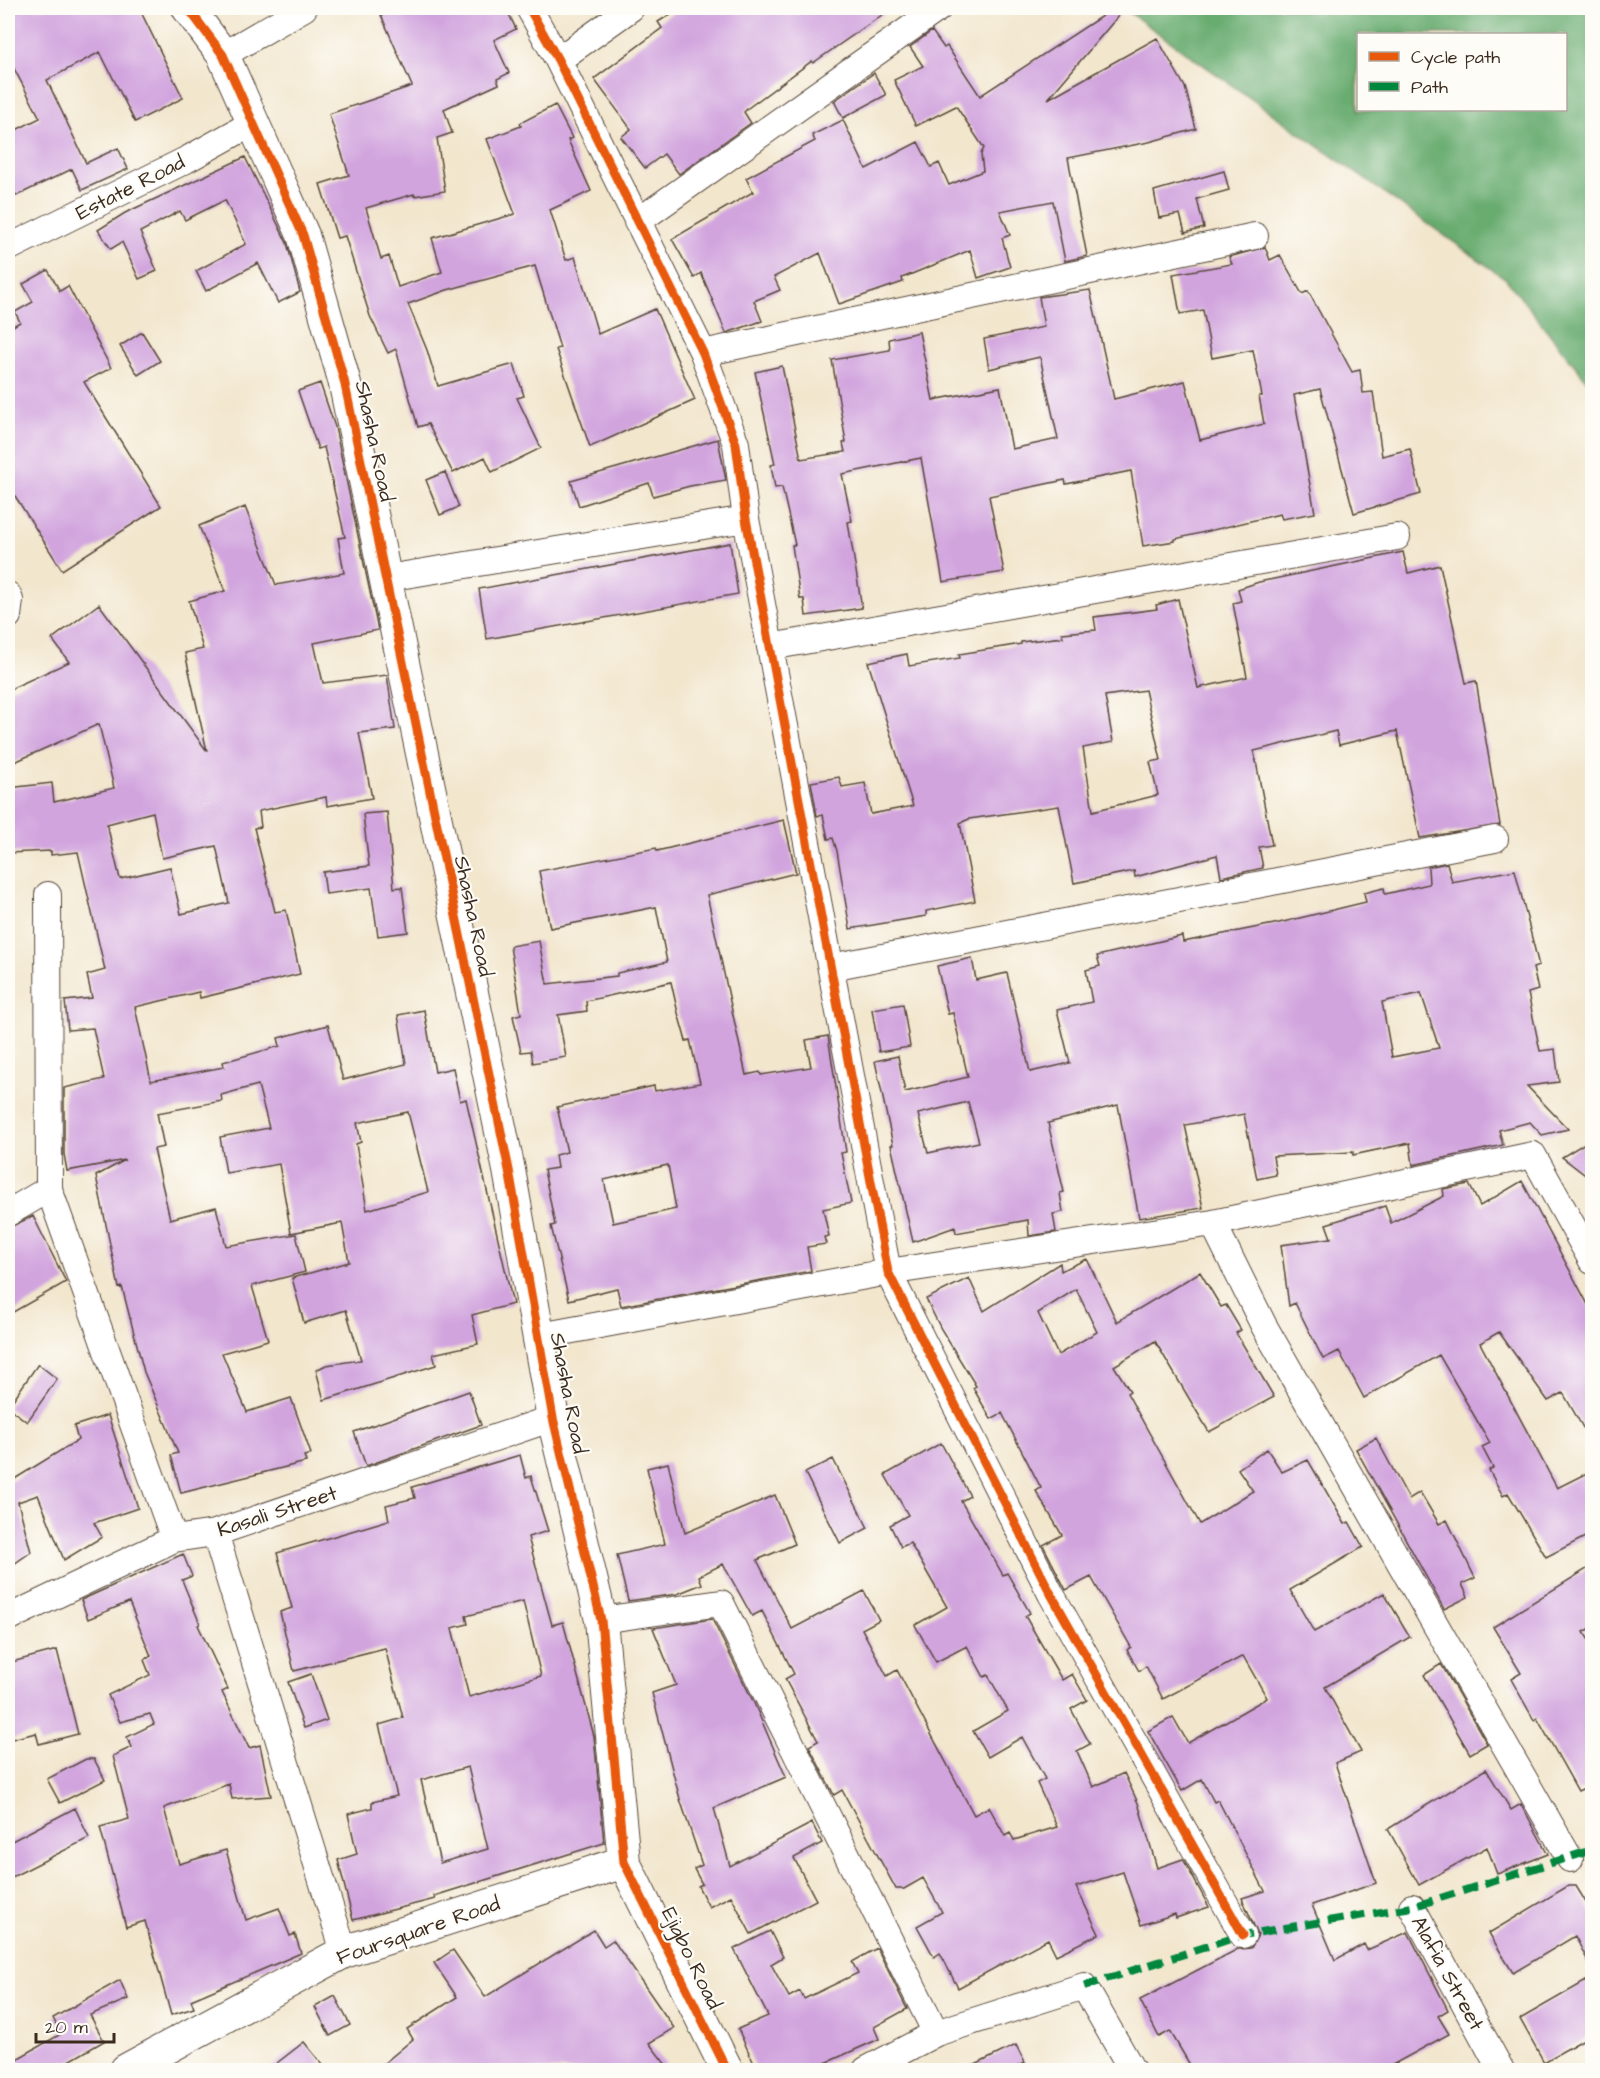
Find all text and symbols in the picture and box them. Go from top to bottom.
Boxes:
legend [1357,33,1567,111]
text: Cycle path [1411,45,1500,71]
text: Path [1411,75,1448,100]
street label: Estate Road [71,147,190,227]
street label: Shasha Road [348,378,402,504]
street label: Shasha Road [447,853,501,979]
street label: Shasha Road [543,1330,595,1456]
street label: Kasali Street [214,1478,341,1544]
street label: Foursquare Road [333,1889,504,1972]
street label: Ejigbo Road [653,1902,729,2015]
street label: Alafia Street [1404,1911,1491,2036]
scale bar [36,2006,114,2044]
text: 20 m [45,2015,88,2040]

